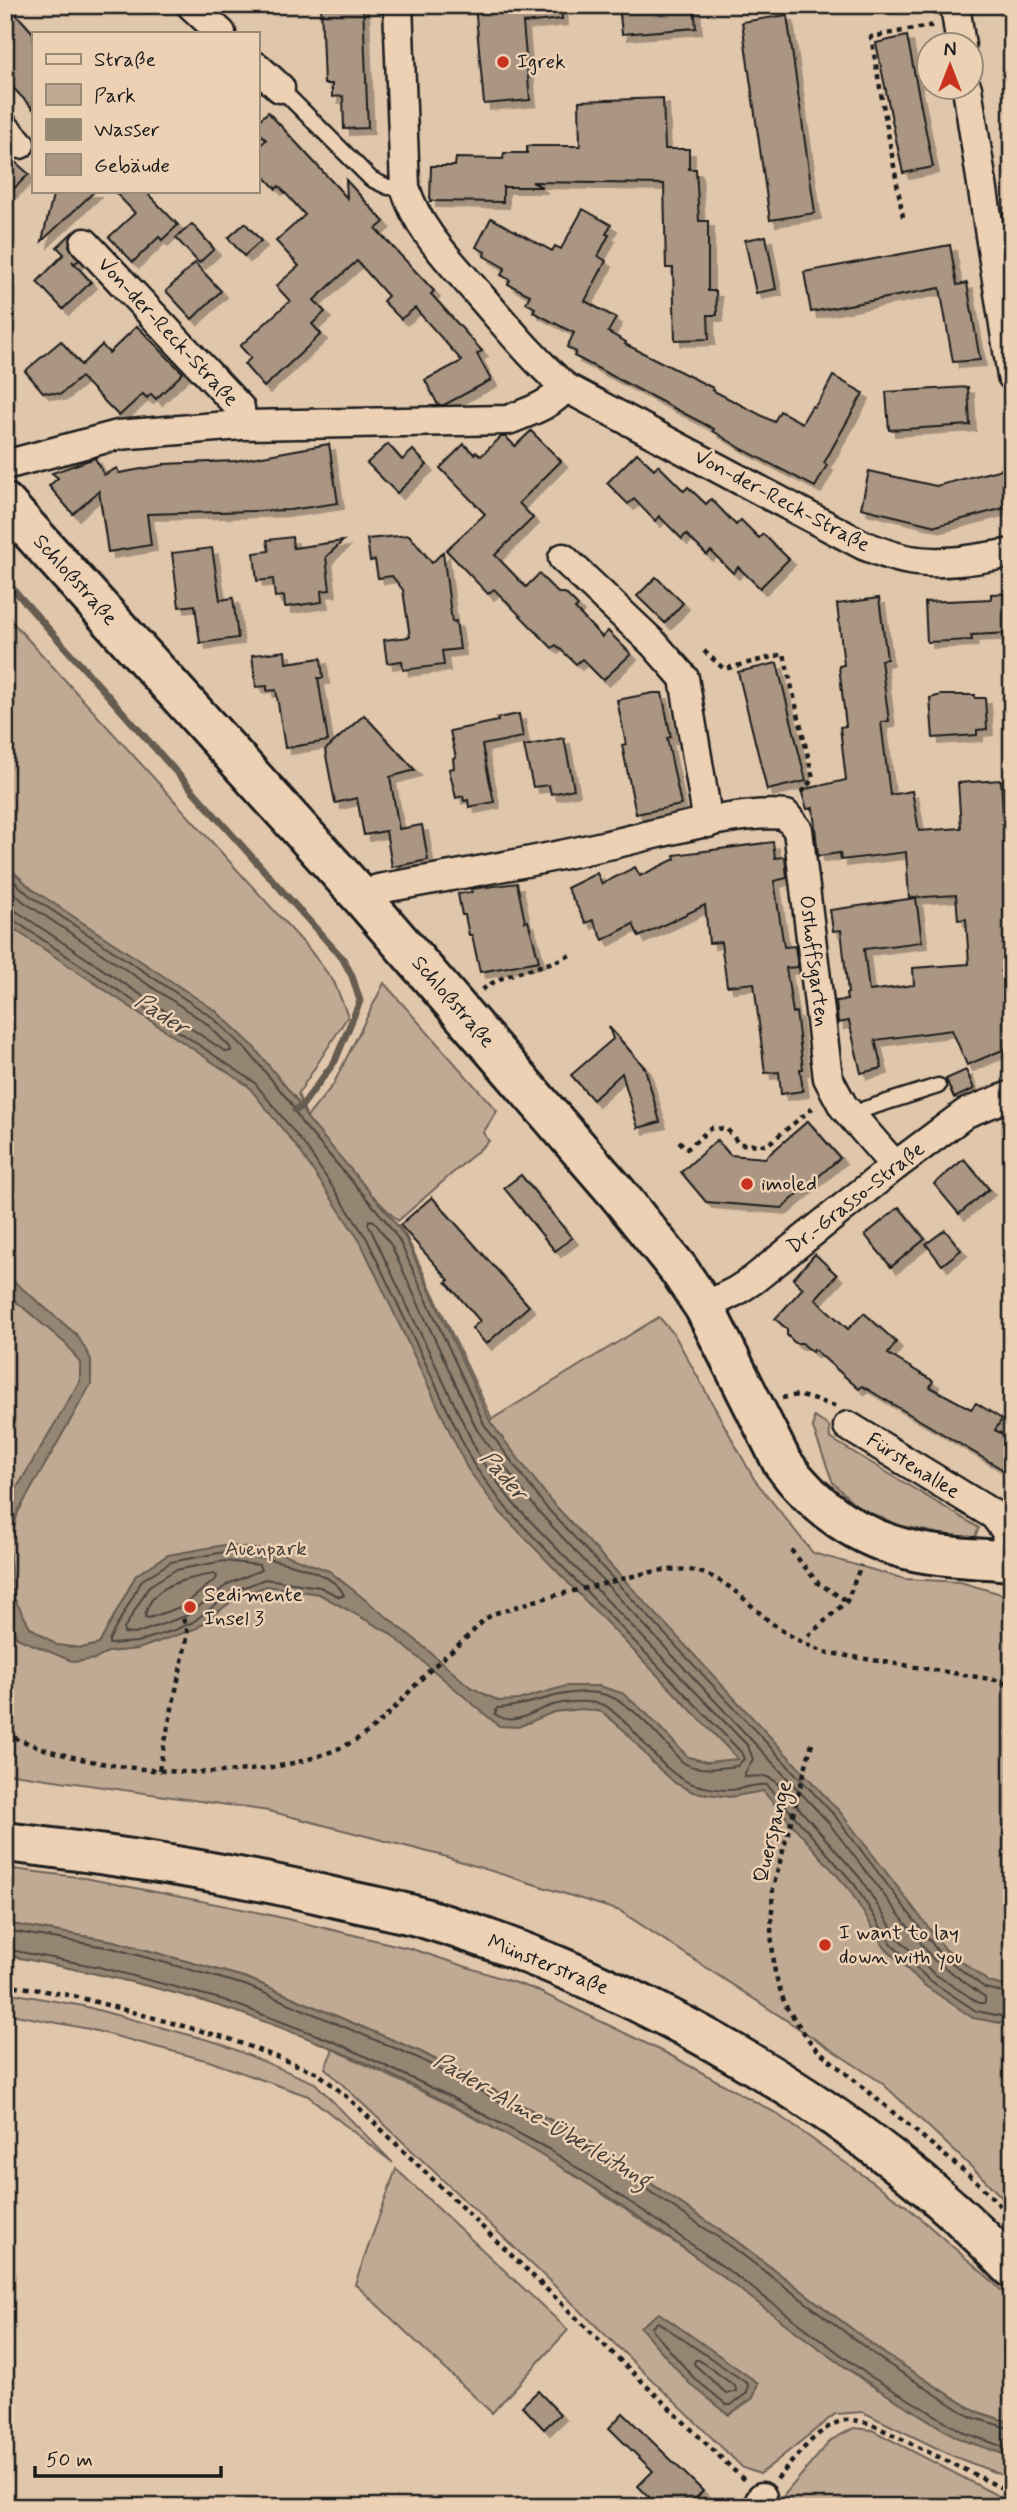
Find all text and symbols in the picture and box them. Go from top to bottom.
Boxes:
legend [32,32,259,192]
north arrow [916,32,986,102]
text: N [944,38,956,63]
text: Straße [94,46,156,74]
place label: Igrek [517,48,566,76]
marker: Igrek [495,54,511,70]
text: Park [94,82,136,110]
text: Wasser [94,116,160,144]
text: Gebäude [94,152,170,180]
street label: Von-der-Reck-Straße [91,251,245,413]
street label: Von-der-Reck-Straße [689,443,875,559]
street label: Schloßstraße [26,528,124,632]
street label: Osthoffsgarten [792,894,836,1028]
street label: Schloßstraße [405,950,501,1054]
water label: Pader [129,987,196,1045]
street label: Dr.-Grasso-Straße [781,1135,931,1261]
place label: imoled [761,1170,817,1198]
marker: imoled [739,1176,755,1192]
street label: Fürstenallee [861,1426,965,1506]
water label: Pader [473,1444,535,1510]
park label: Auenpark [225,1535,307,1563]
place label: Sedimente Insel 3 [204,1581,303,1633]
marker: Sedimente Insel 3 [182,1599,198,1615]
street label: Querspange [747,1778,800,1886]
place label: I want to lay down with you [839,1919,962,1971]
street label: Münsterstraße [483,1928,613,2002]
marker: I want to lay down with you [817,1937,833,1953]
water label: Pader-Alme-Überleitung [427,2046,658,2198]
scale bar [35,2435,220,2479]
text: 50 m [46,2446,93,2474]

